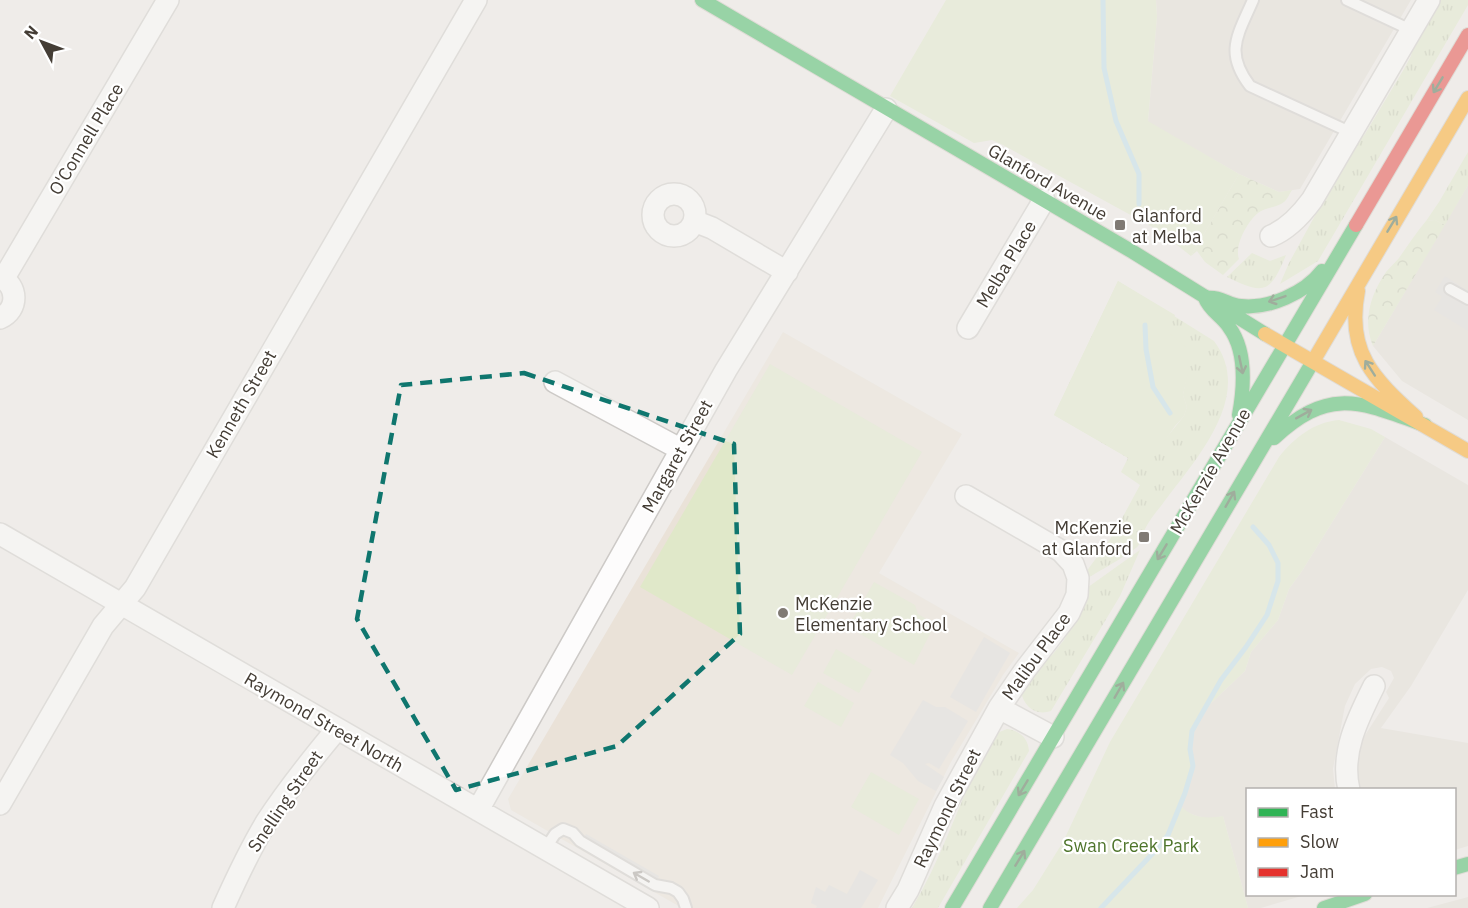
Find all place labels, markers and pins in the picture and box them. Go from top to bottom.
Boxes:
place label: Glanford at Melba [1132,204,1202,248]
marker: Glanford at Melba [1113,218,1127,232]
place label: McKenzie at Glanford [1042,516,1132,560]
marker: McKenzie at Glanford [1137,530,1151,544]
place label: McKenzie Elementary School [795,592,947,636]
marker: McKenzie Elementary School [776,606,790,620]

